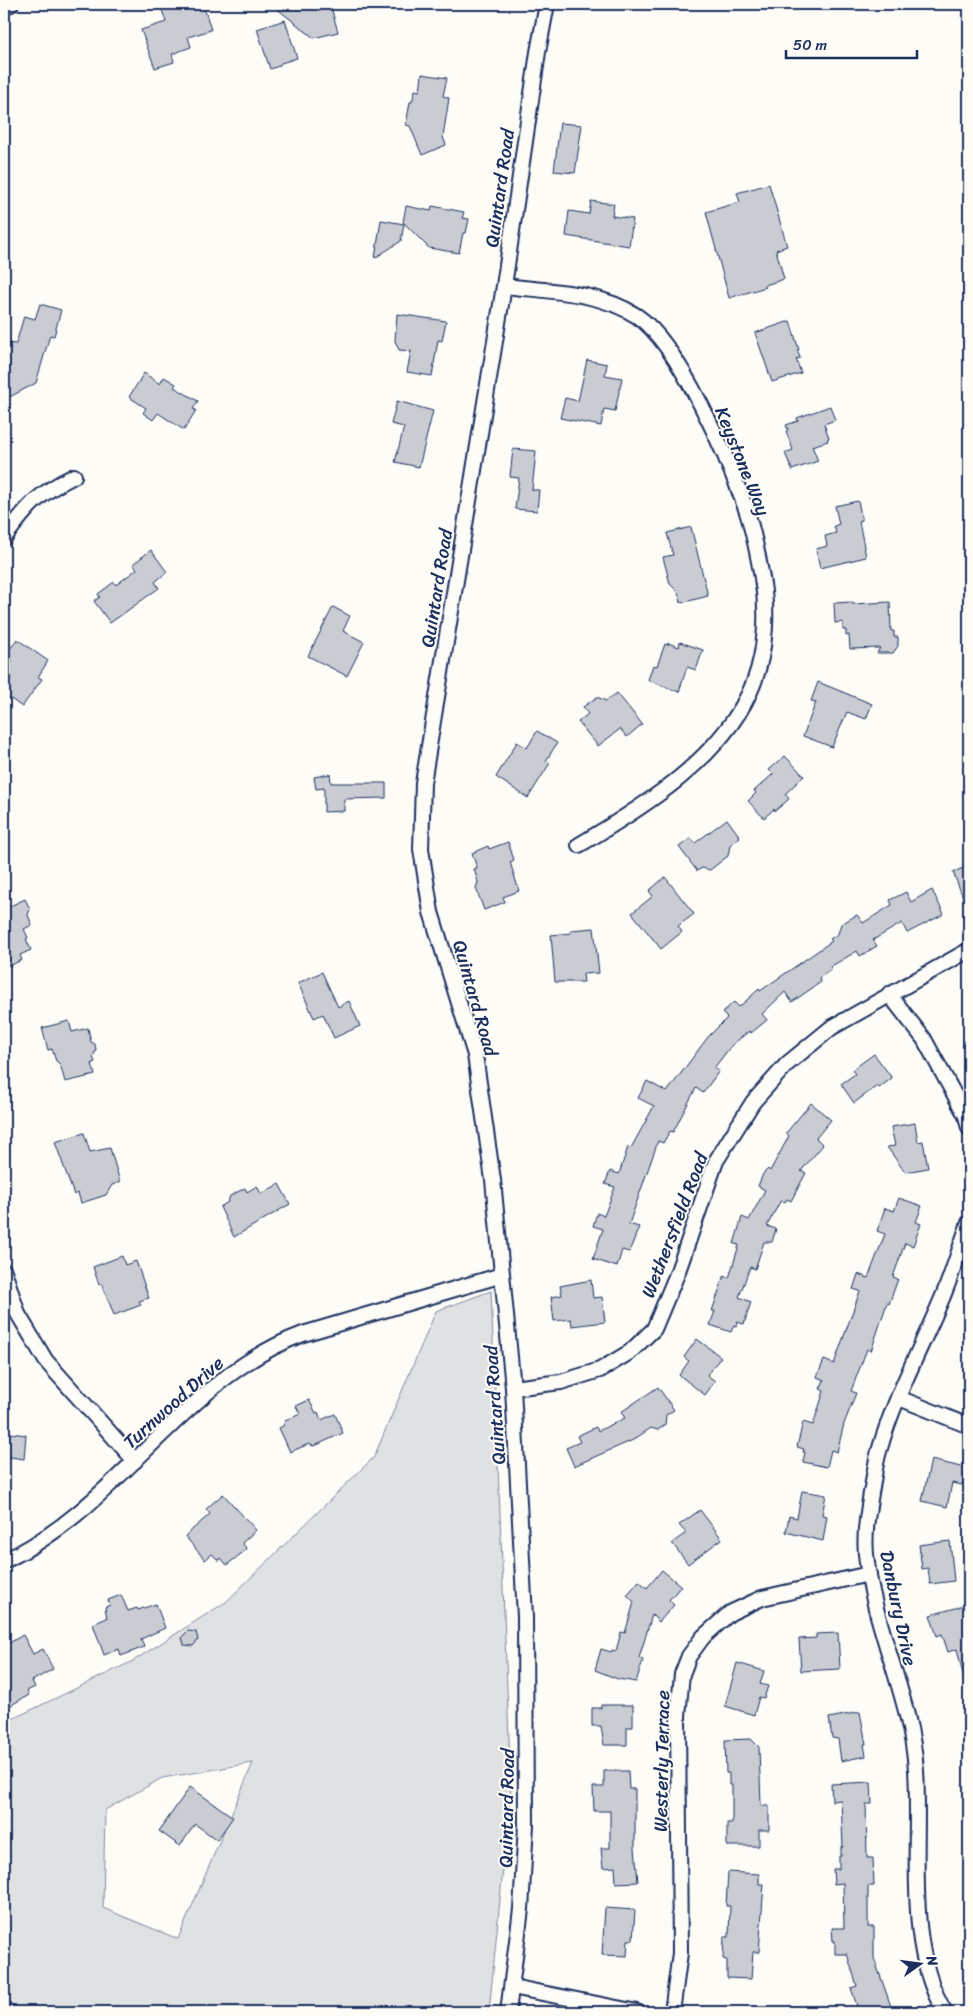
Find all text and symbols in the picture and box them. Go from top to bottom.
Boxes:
scale bar [786,28,917,60]
text: 50 m [793,32,828,58]
street label: Quintard Road [475,126,524,249]
street label: Keystone Way [706,401,780,521]
street label: Quintard Road [411,526,462,650]
street label: Quintard Road [443,936,508,1061]
street label: Wethersfield Road [632,1146,718,1303]
street label: Quintard Road [474,1343,515,1466]
street label: Turnwood Drive [115,1347,232,1457]
street label: Danbury Drive [870,1547,927,1669]
street label: Westerly Terrace [644,1690,679,1832]
street label: Quintard Road [489,1747,524,1868]
north arrow [896,1938,946,1988]
text: N [919,1952,946,1969]

